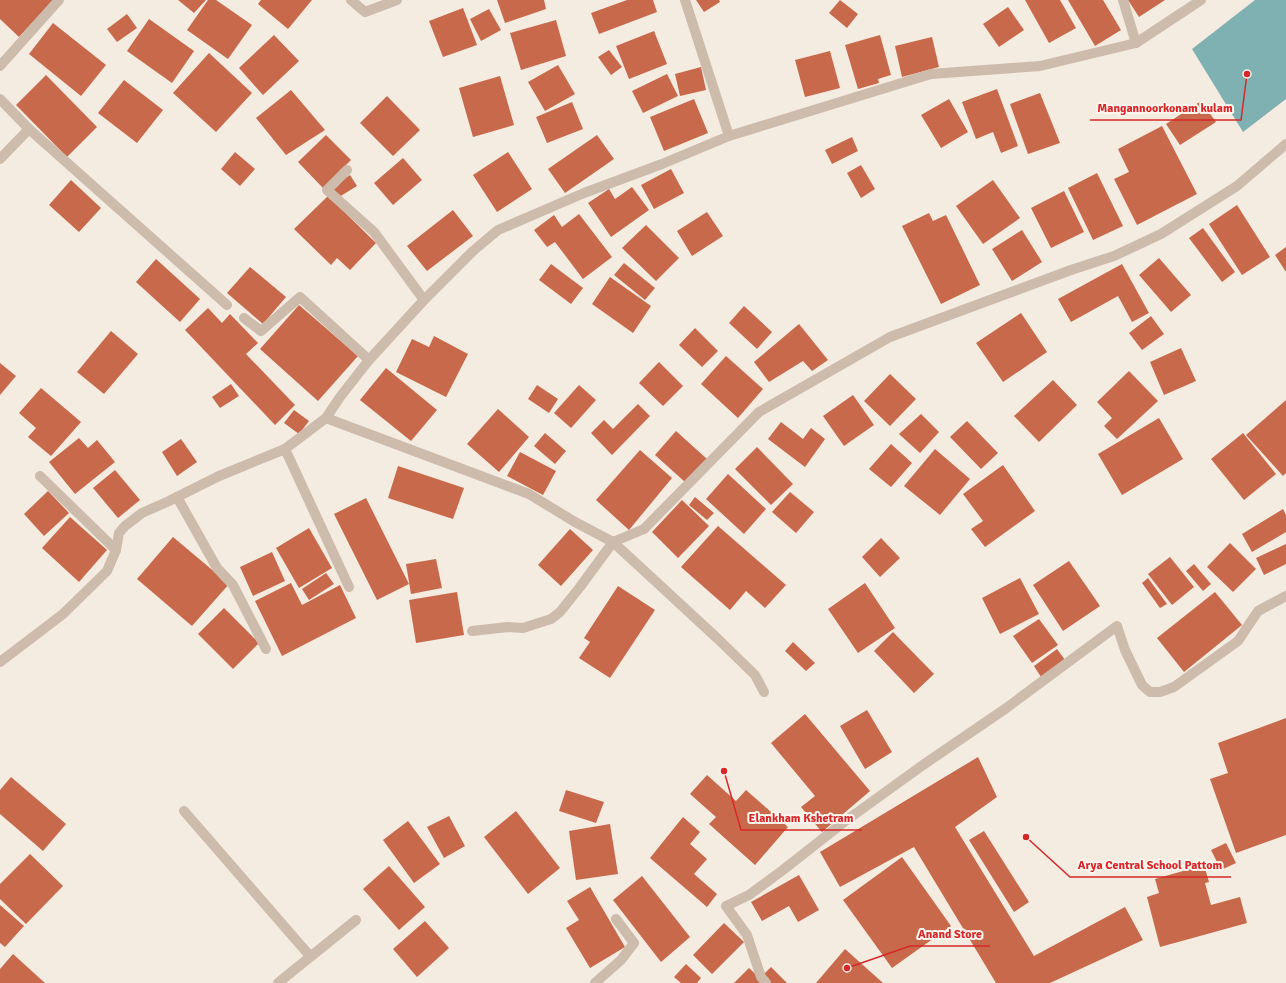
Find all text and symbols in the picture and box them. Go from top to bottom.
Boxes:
callout: Mangannoorkonam kulam [1090,96,1241,120]
text: Mangannoorkonam kulam [1097,101,1233,116]
callout: Elankham Kshetram [741,806,862,830]
text: Elankham Kshetram [749,811,854,826]
callout: Arya Central School Pattom [1070,853,1231,877]
text: Arya Central School Pattom [1078,858,1223,873]
callout: Anand Store [910,922,990,946]
text: Anand Store [918,927,982,942]

